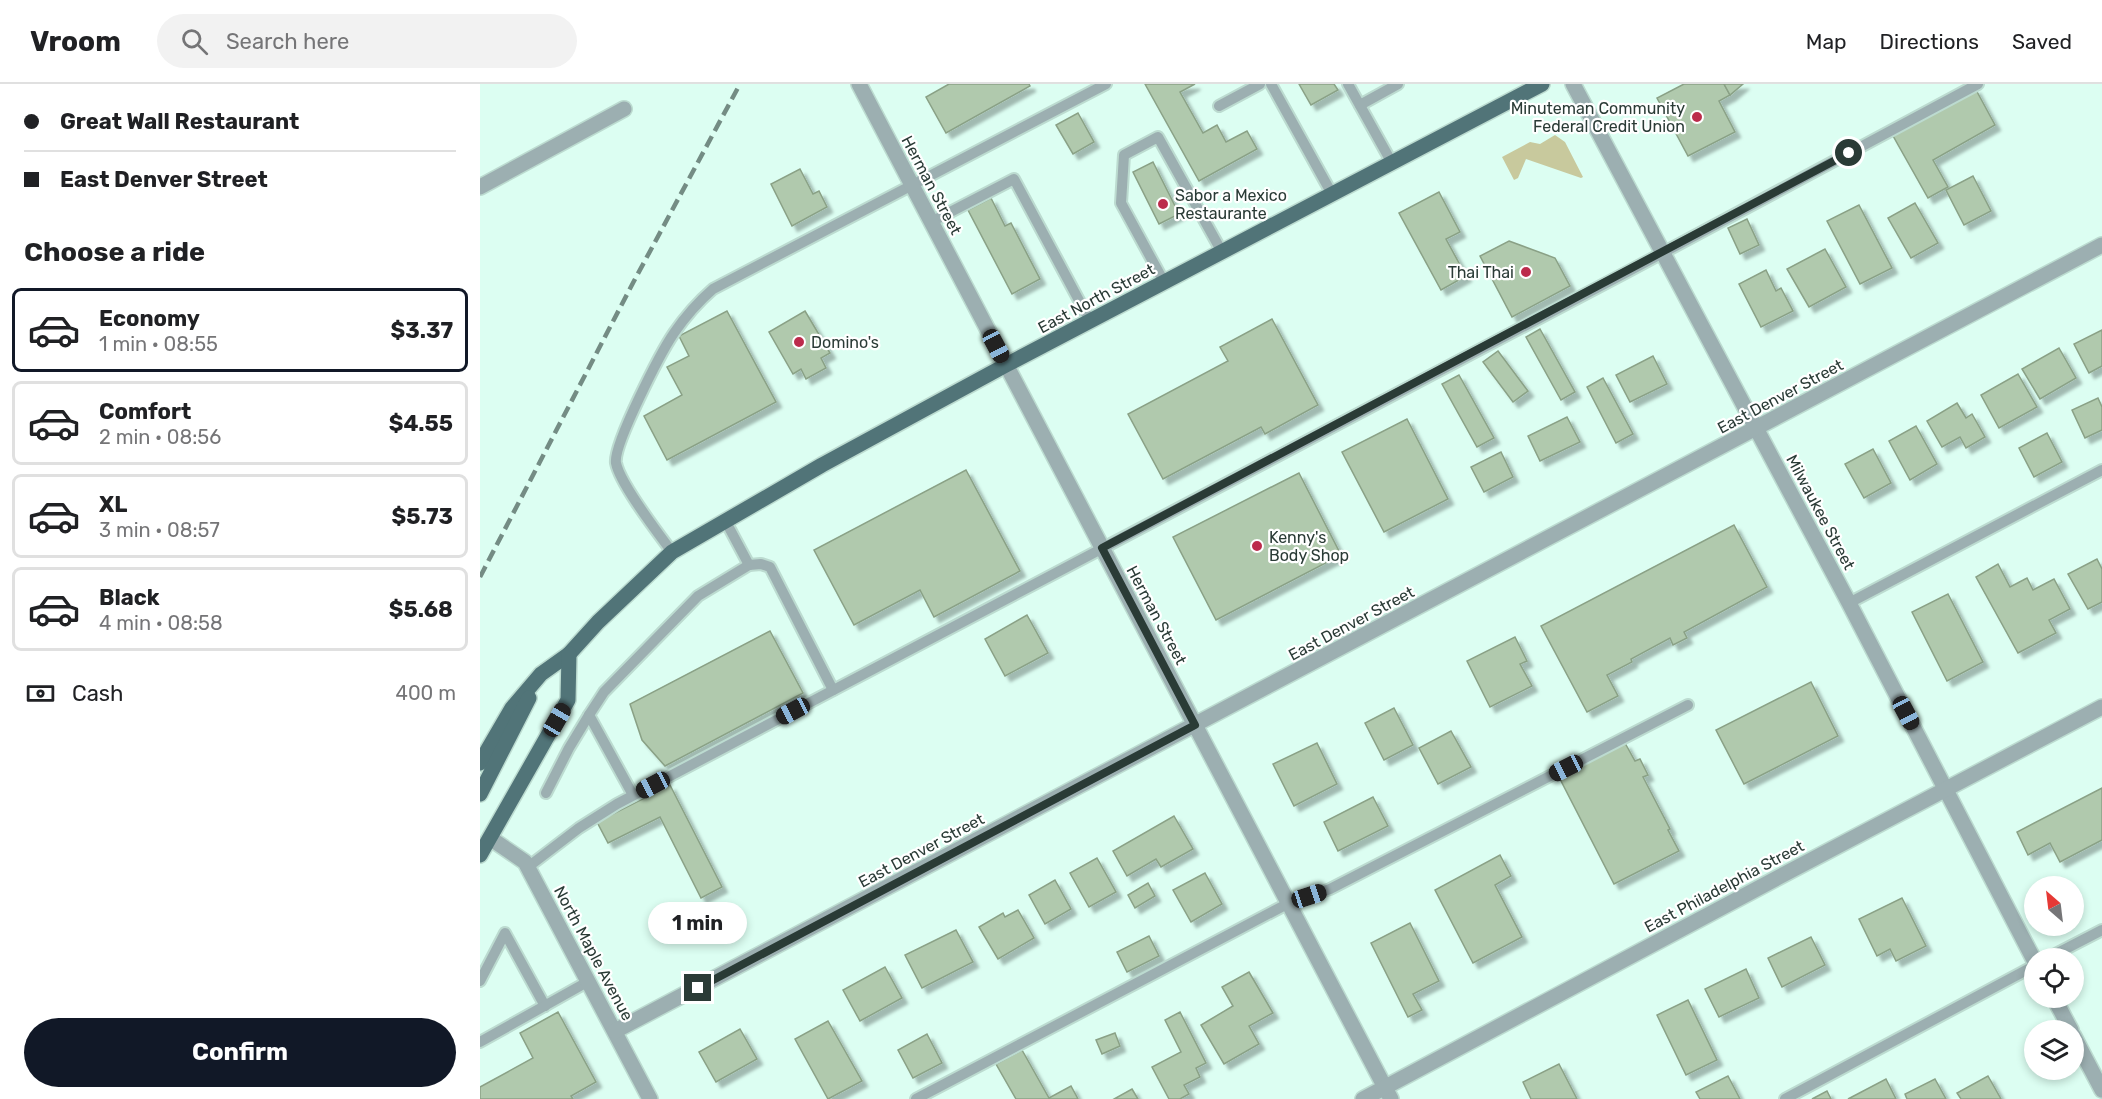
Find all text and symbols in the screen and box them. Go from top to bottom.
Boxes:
search box [157,14,577,68]
text: Vroom [30,25,121,58]
icon: search [178,25,211,58]
text: Search here [226,28,349,55]
text: Map [1806,29,1847,54]
text: Directions [1880,29,1979,54]
text: Saved [2012,29,2072,54]
place label: Minuteman Community Federal Credit Union [1511,99,1685,136]
text: Great Wall Restaurant [60,108,299,135]
marker: Minuteman Community Federal Credit Union [1690,110,1704,124]
street label: Herman Street [897,132,966,238]
route start [1835,139,1862,166]
text: East Denver Street [60,166,268,193]
place label: Sabor a Mexico Restaurante [1175,186,1287,223]
marker: Sabor a Mexico Restaurante [1156,197,1170,211]
text: Choose a ride [24,236,205,268]
street label: East North Street [1035,260,1158,337]
place label: Thai Thai [1448,263,1514,282]
marker: Thai Thai [1519,265,1533,279]
icon: car [27,303,81,357]
text: Economy [99,305,200,332]
text: $3.37 [390,317,453,344]
car [980,326,1012,366]
text: 1 min · 08:55 [99,332,218,356]
place label: Domino's [811,333,879,352]
marker: Domino's [792,335,806,349]
street label: East Denver Street [1714,355,1846,438]
icon: car [27,396,81,450]
text: Comfort [99,398,191,425]
text: $4.55 [389,410,453,437]
text: 2 min · 08:56 [99,425,221,449]
street label: Milwaukee Street [1782,451,1859,573]
icon: car [27,489,81,543]
text: XL [99,491,127,518]
text: $5.73 [392,503,453,530]
text: 3 min · 08:57 [99,518,220,542]
place label: Kenny's Body Shop [1269,528,1349,565]
marker: Kenny's Body Shop [1250,539,1264,553]
street label: Herman Street [1122,562,1191,668]
icon: car [27,582,81,636]
street label: East Denver Street [1285,582,1417,665]
text: Black [99,584,160,611]
text: $5.68 [389,596,453,623]
text: 4 min · 08:58 [99,611,223,635]
icon: cash [24,677,57,710]
text: Cash [72,680,123,707]
text: 400 m [396,681,456,705]
car [1890,693,1922,733]
car [773,695,813,727]
car [540,700,574,740]
car [1546,752,1586,784]
car [633,769,673,801]
street label: East Denver Street [855,809,987,892]
street label: East Philadelphia Street [1641,836,1807,937]
north arrow [2024,876,2084,936]
map controls [2024,876,2084,1080]
car [1289,882,1329,910]
street label: North Maple Avenue [550,883,637,1024]
callout: 1 min [648,901,748,943]
text: 1 min [672,911,723,935]
button: locate [2024,948,2084,1008]
route end [684,974,711,1001]
button: Confirm [24,1018,456,1087]
button: layers [2024,1020,2084,1080]

